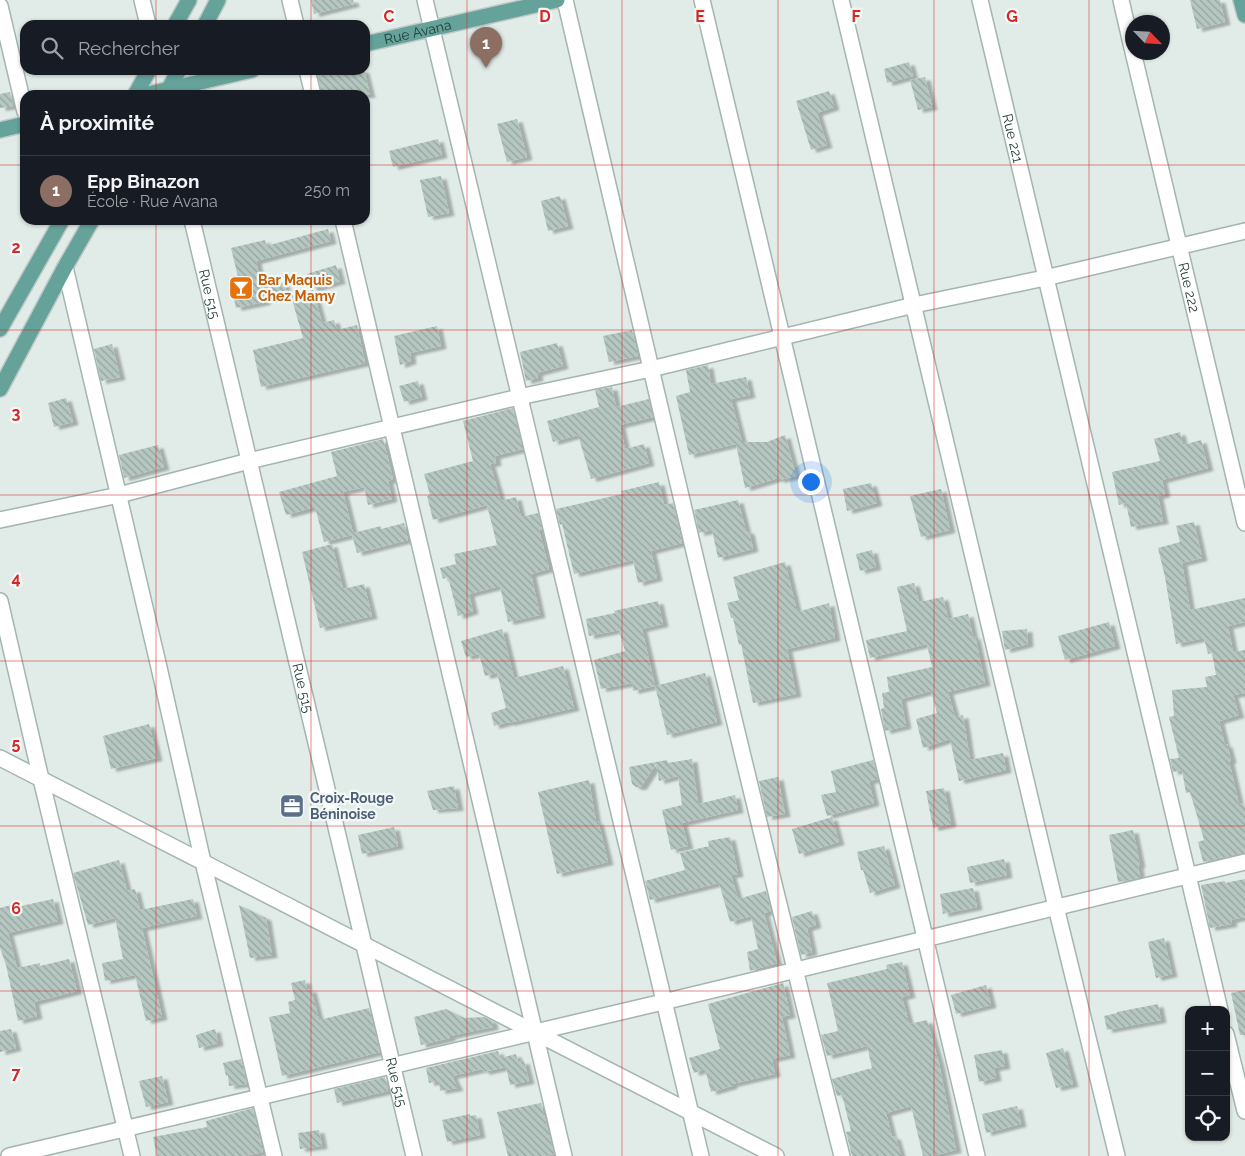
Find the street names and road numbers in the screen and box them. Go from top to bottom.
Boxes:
street label: Rue Avana [382,16,453,47]
street label: Rue 221 [999,112,1026,164]
street label: Rue 222 [1175,261,1203,314]
street label: Rue 515 [196,268,223,321]
street label: Rue 515 [289,662,317,715]
street label: Rue 515 [383,1056,410,1109]

